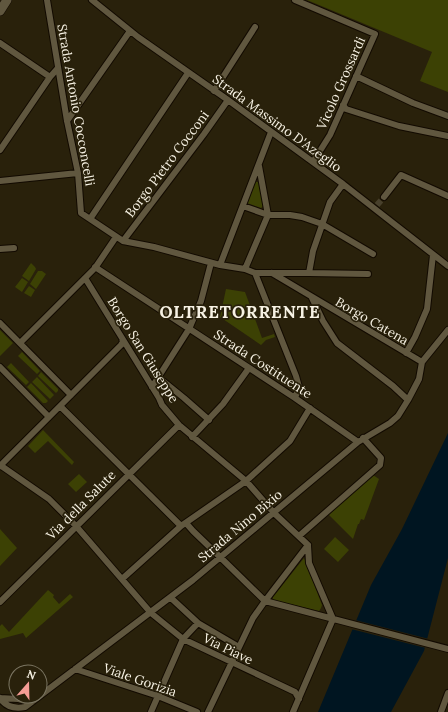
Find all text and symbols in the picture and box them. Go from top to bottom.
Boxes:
street label: Strada Antonio Cocconcelli [53,23,99,188]
street label: Vicolo Grossardi [313,34,369,133]
street label: Strada Massimo D'Azeglio [209,70,345,176]
street label: Borgo Pietro Cocconi [121,107,213,221]
street label: Borgo Catena [332,293,412,349]
street label: Borgo San Giuseppe [104,294,182,406]
district label: OLTRETORRENTE [159,301,321,323]
street label: Strada Costituente [211,326,315,402]
street label: Via della Salute [42,467,119,544]
street label: Strada Nino Bixio [194,486,286,566]
street label: Via Piave [199,629,256,668]
street label: Viale Gorizia [100,659,179,701]
north arrow [8,664,48,704]
text: N [25,667,38,683]

